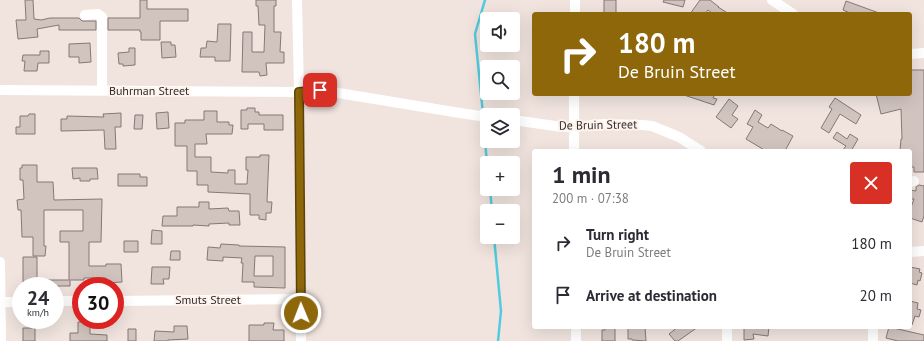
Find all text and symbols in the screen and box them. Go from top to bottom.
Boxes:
map controls [480,12,520,244]
button: sound [480,12,520,52]
text: 180 m [618,24,695,61]
icon: right [552,28,604,80]
button: search [480,60,520,100]
text: De Bruin Street [618,60,736,83]
pin [303,73,337,107]
icon: arrive [309,79,331,101]
street label: Buhrman Street [109,83,189,98]
button: layers [480,108,520,148]
street label: De Bruin Street [559,116,637,133]
button: + [480,156,520,196]
text: 1 min [552,159,611,190]
button: close [850,162,892,204]
text: 200 m · 07:38 [552,190,629,207]
button: − [480,204,520,244]
text: Turn right [586,225,649,244]
icon: right [552,232,574,254]
text: 180 m [851,234,892,253]
text: De Bruin Street [586,244,671,261]
speed limit sign: 30 [72,277,124,329]
icon: arrive [552,284,574,306]
text: 24 [27,285,49,311]
text: Arrive at destination [586,286,717,305]
text: 20 m [859,286,892,305]
street label: Smuts Street [175,292,241,307]
position arrow [280,292,322,334]
text: km/h [27,306,49,319]

